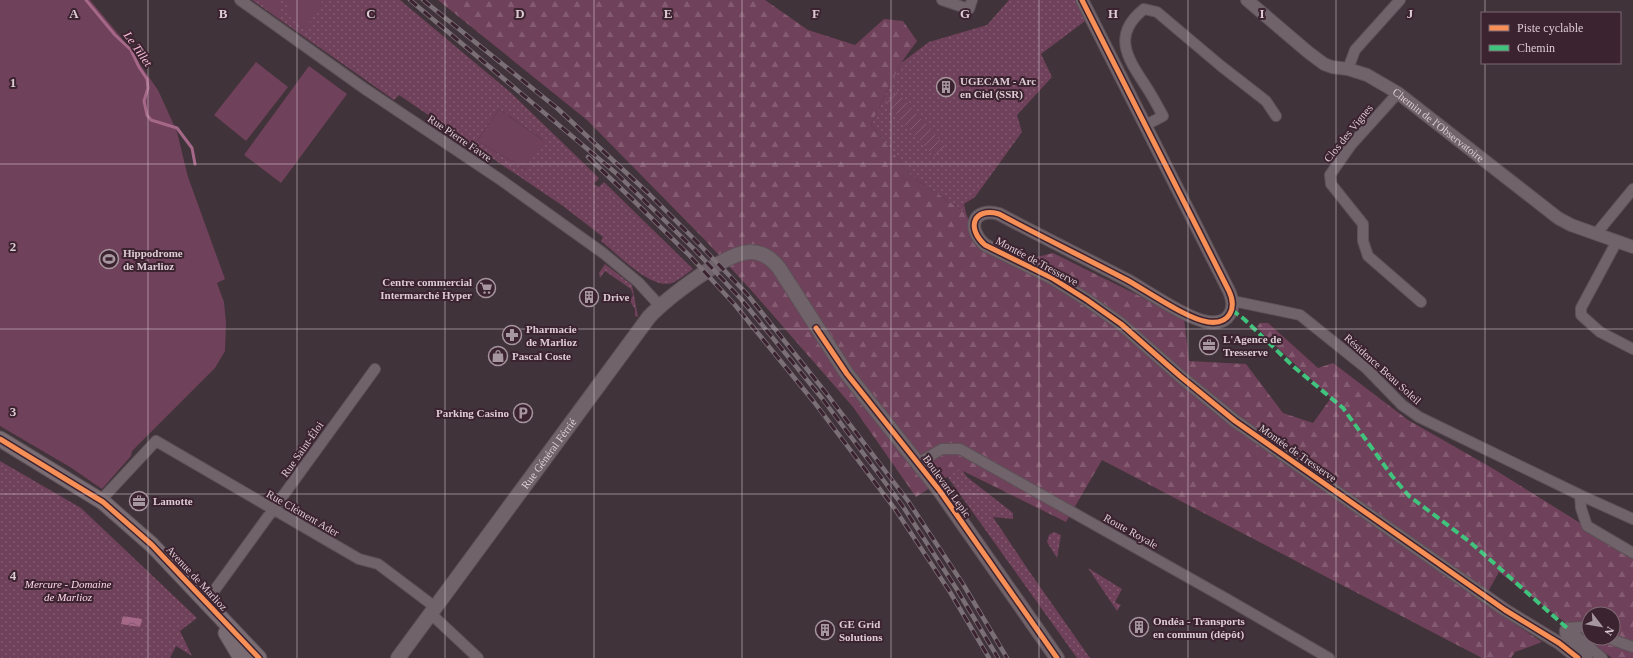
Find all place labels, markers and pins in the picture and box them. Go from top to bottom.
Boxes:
place label: UGECAM - Arc en Ciel (SSR) [960,75,1036,101]
building icon: UGECAM - Arc en Ciel (SSR) [935,76,957,98]
place label: Hippodrome de Marlioz [123,247,183,272]
sports icon: Hippodrome de Marlioz [98,248,120,270]
place label: Centre commercial Intermarché Hyper [380,276,472,301]
supermarket icon: Centre commercial Intermarché Hyper [475,277,497,299]
building icon: Drive [578,286,600,308]
place label: Drive [603,291,629,303]
place label: Pharmacie de Marlioz [526,323,577,348]
pharmacy icon: Pharmacie de Marlioz [501,324,523,346]
place label: L'Agence de Tresserve [1223,333,1281,358]
office icon: L'Agence de Tresserve [1198,334,1220,356]
shop icon: Pascal Coste [487,345,509,367]
place label: Pascal Coste [512,350,571,362]
parking icon: Parking Casino [512,402,534,424]
place label: Parking Casino [436,407,509,419]
office icon: Lamotte [128,490,150,512]
place label: Lamotte [153,495,193,507]
place label: Ondéa - Transports en commun (dépôt) [1153,615,1246,641]
building icon: Ondéa - Transports en commun (dépôt) [1128,616,1150,638]
place label: GE Grid Solutions [839,618,883,643]
building icon: GE Grid Solutions [814,619,836,641]

